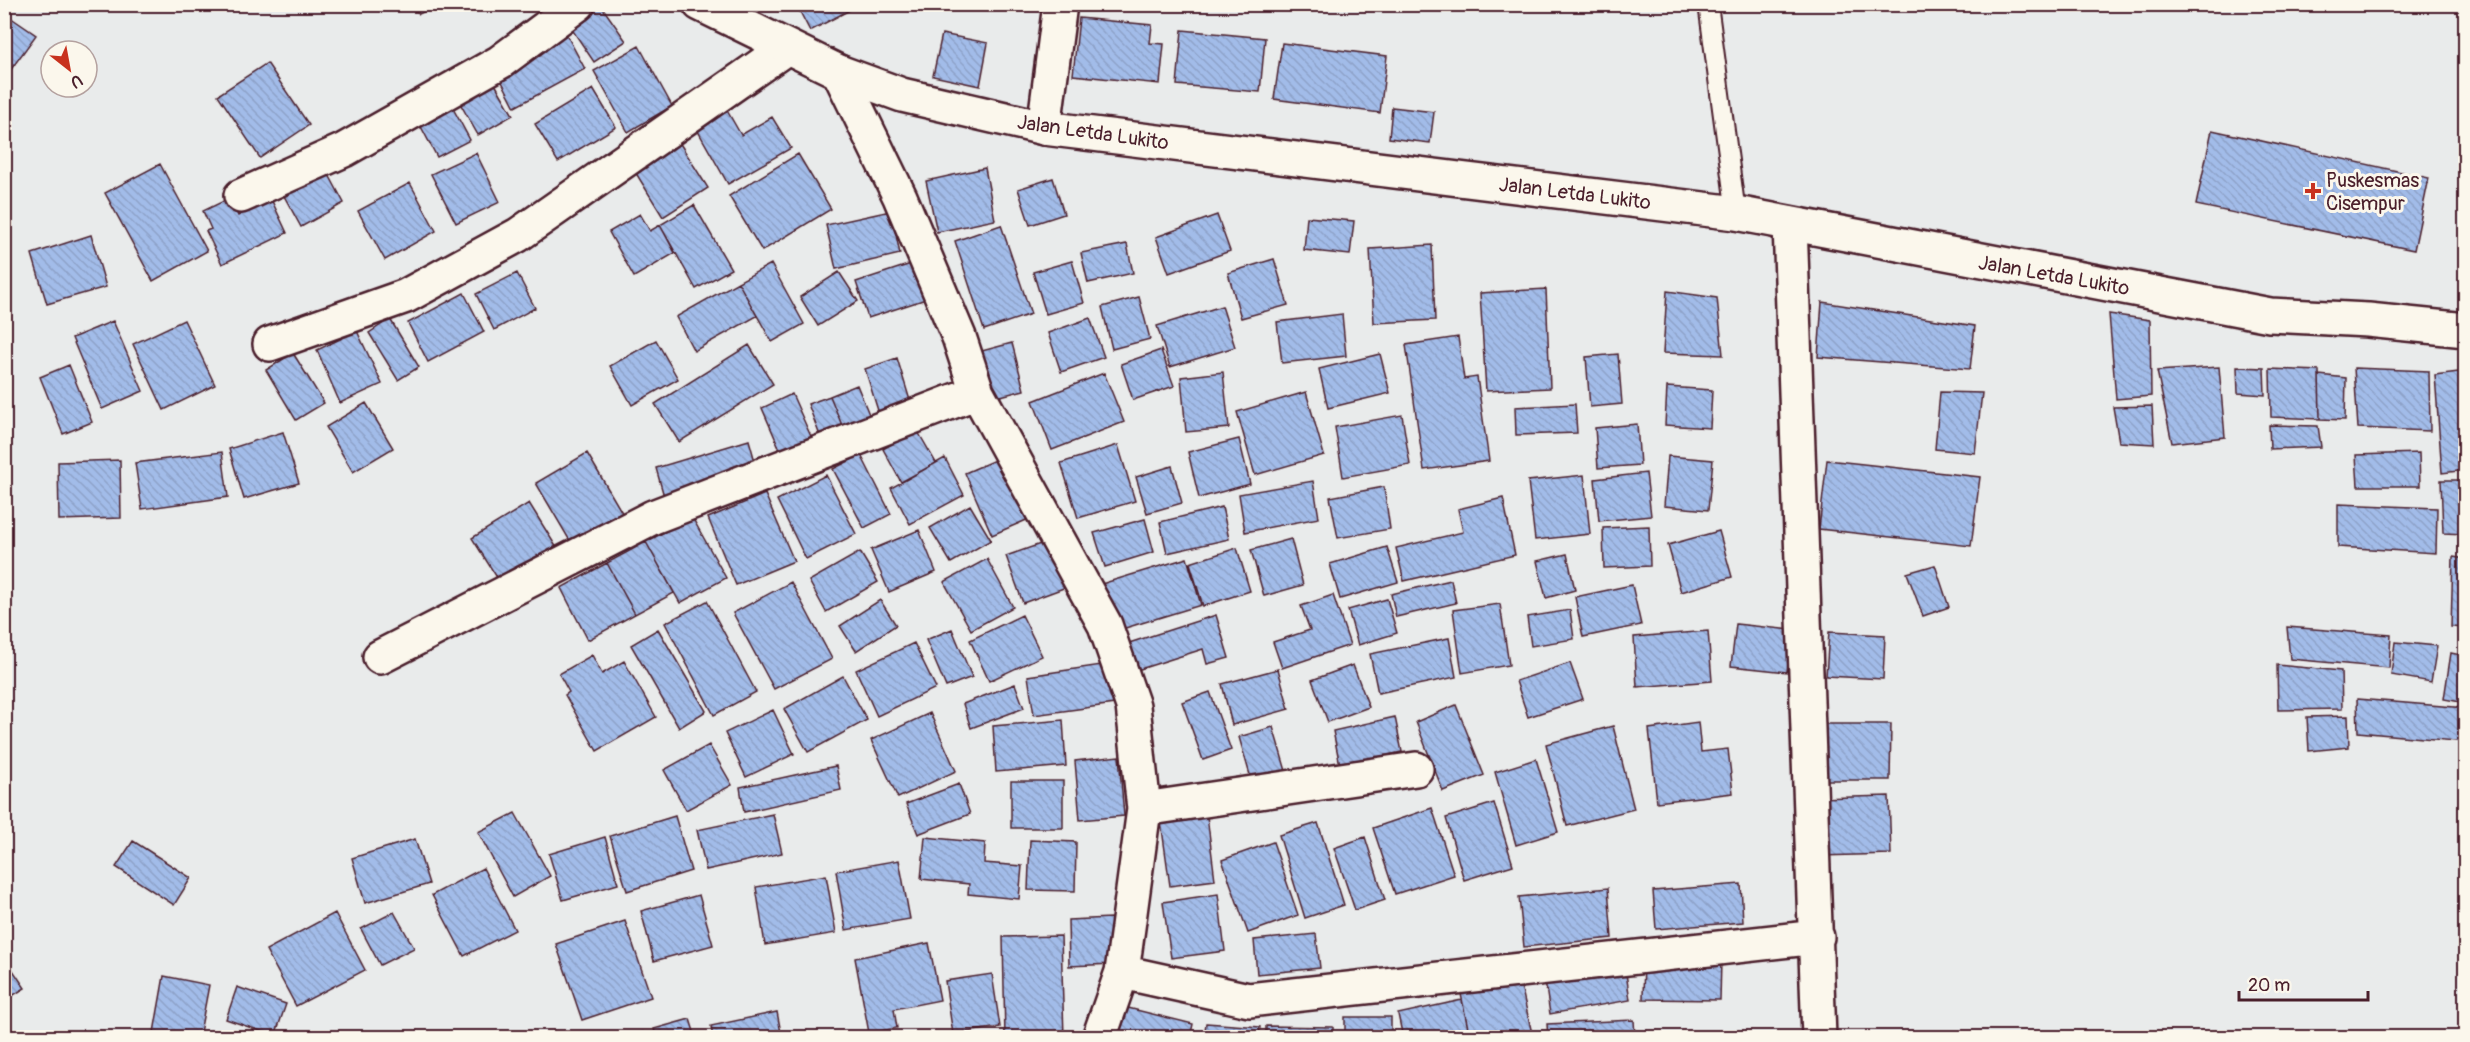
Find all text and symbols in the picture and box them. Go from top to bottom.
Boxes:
north arrow [39,39,99,99]
text: U [66,70,86,93]
street label: Jalan Letda Lukito [1016,109,1171,156]
place label: Puskesmas Cisempur [2326,168,2419,216]
street label: Jalan Letda Lukito [1498,172,1652,215]
marker: Puskesmas Cisempur [2304,182,2322,200]
street label: Jalan Letda Lukito [1977,250,2132,301]
scale bar [2239,964,2368,1002]
text: 20 m [2248,974,2290,997]

